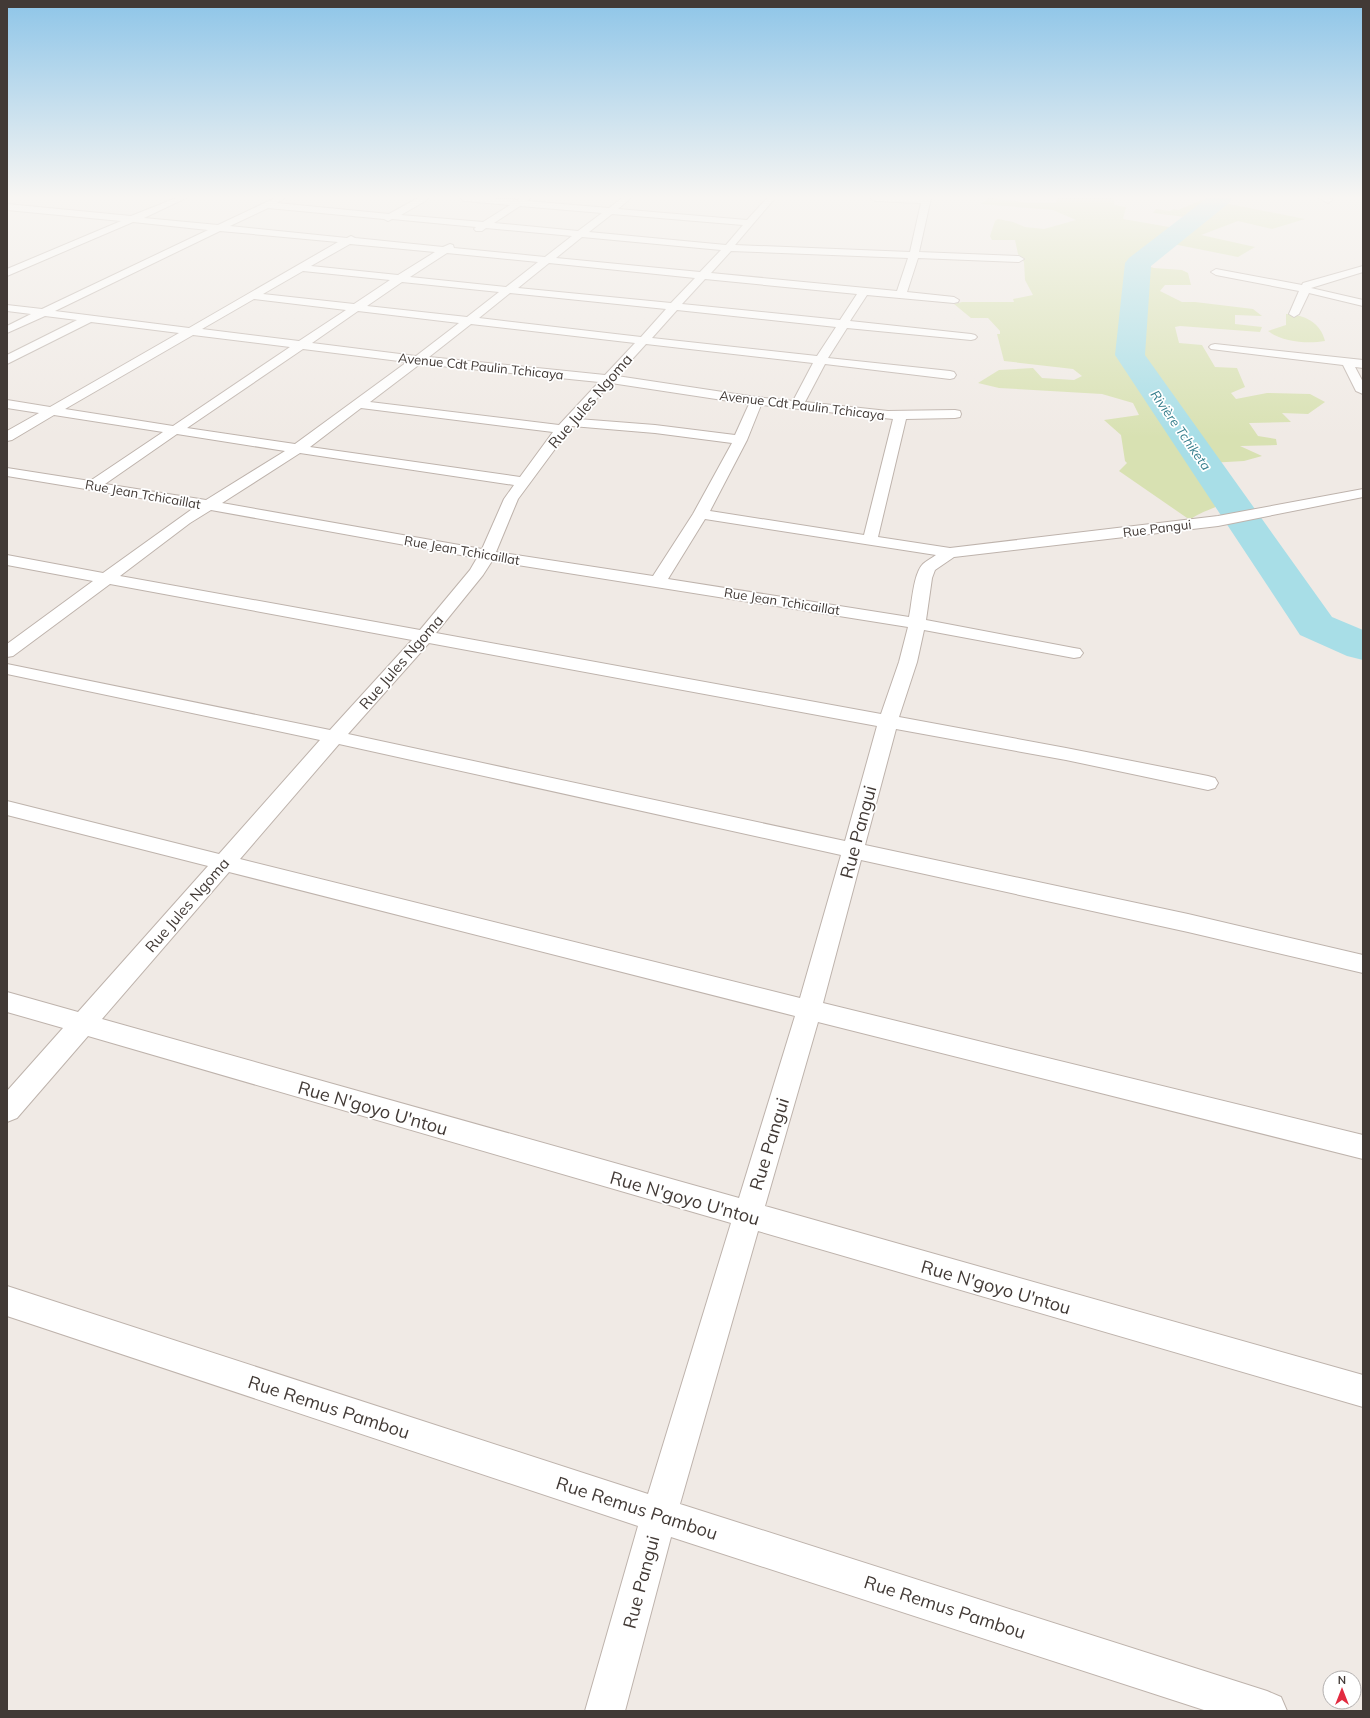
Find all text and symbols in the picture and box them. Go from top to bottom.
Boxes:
street label: Avenue Cdt Paulin Tchicaya [398,349,564,383]
street label: Rue Jules Ngoma [544,350,636,452]
street label: Avenue Cdt Paulin Tchicaya [719,387,885,423]
water label: Rivière Tchiketa [1147,387,1215,473]
street label: Rue Jean Tchicaillat [84,476,202,512]
street label: Rue Pangui [1122,516,1192,540]
street label: Rue Jean Tchicaillat [403,532,521,568]
street label: Rue Jean Tchicaillat [723,584,841,618]
street label: Rue Jules Ngoma [355,611,447,713]
street label: Rue Pangui [835,783,881,881]
street label: Rue Jules Ngoma [141,854,233,956]
street label: Rue N'goyo U'ntou [295,1076,451,1140]
street label: Rue Pangui [744,1095,794,1193]
street label: Rue N'goyo U'ntou [607,1166,763,1230]
street label: Rue N'goyo U'ntou [918,1255,1074,1319]
street label: Rue Remus Pambou [245,1370,413,1444]
street label: Rue Remus Pambou [553,1471,721,1545]
street label: Rue Pangui [618,1533,664,1631]
street label: Rue Remus Pambou [861,1570,1029,1644]
north arrow [1322,1670,1362,1710]
text: N [1338,1673,1346,1687]

